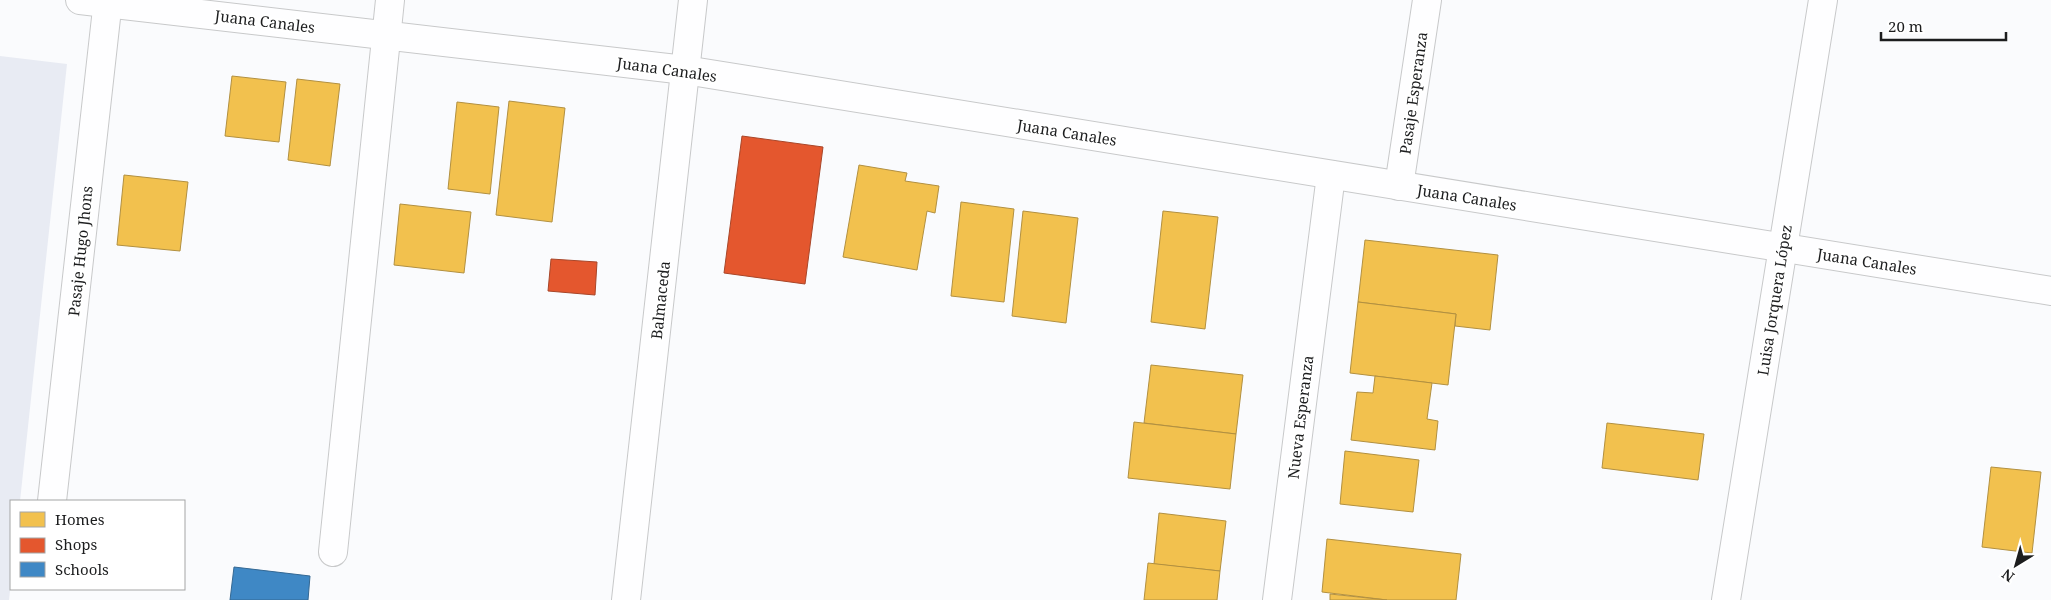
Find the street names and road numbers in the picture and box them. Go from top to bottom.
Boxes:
street label: Juana Canales [213,5,316,37]
street label: Pasaje Esperanza [1395,30,1431,156]
street label: Juana Canales [615,52,718,86]
street label: Juana Canales [1015,114,1118,150]
street label: Juana Canales [1415,179,1518,215]
street label: Pasaje Hugo Jhons [63,185,97,317]
street label: Luisa Jorquera López [1752,223,1796,377]
street label: Juana Canales [1815,243,1918,279]
street label: Balmaceda [646,260,674,340]
street label: Nueva Esperanza [1282,354,1318,480]

